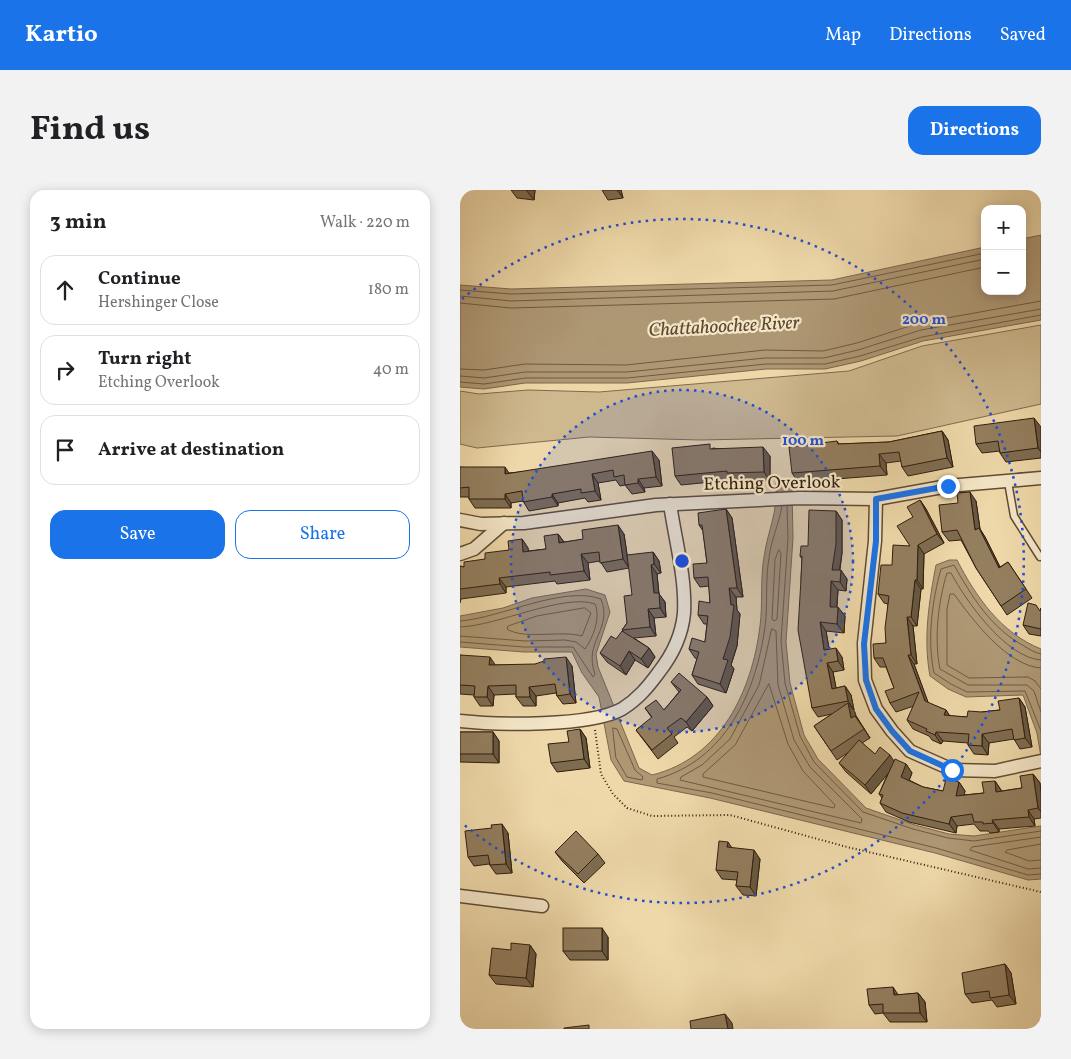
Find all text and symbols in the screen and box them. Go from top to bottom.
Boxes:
text: Kartio [25,18,98,52]
text: Map [825,23,861,48]
text: Directions [889,23,972,48]
text: Saved [1000,23,1046,48]
text: Find us [30,106,150,154]
button: Directions [908,106,1041,155]
map controls [981,205,1026,295]
button: + [981,205,1026,250]
text: 3 min [50,208,106,237]
text: Walk · 220 m [320,212,410,234]
button: − [981,250,1026,295]
text: Continue [98,266,181,292]
icon: ahead [51,276,79,304]
text: 180 m [368,279,409,301]
text: Hershinger Close [98,292,219,314]
water label: Chattahoochee River [648,310,801,344]
text: 200 m [902,310,946,331]
text: Turn right [98,346,191,372]
icon: right [51,356,79,384]
text: 40 m [373,359,409,381]
text: Etching Overlook [98,372,220,394]
text: 100 m [782,431,825,452]
icon: arrive [51,436,79,464]
text: Arrive at destination [98,437,284,463]
street label: Etching Overlook [703,470,841,498]
route end [937,475,960,498]
button: Save [50,510,225,559]
button: Share [235,510,410,559]
centre of rings [673,552,691,570]
route start [941,759,964,782]

